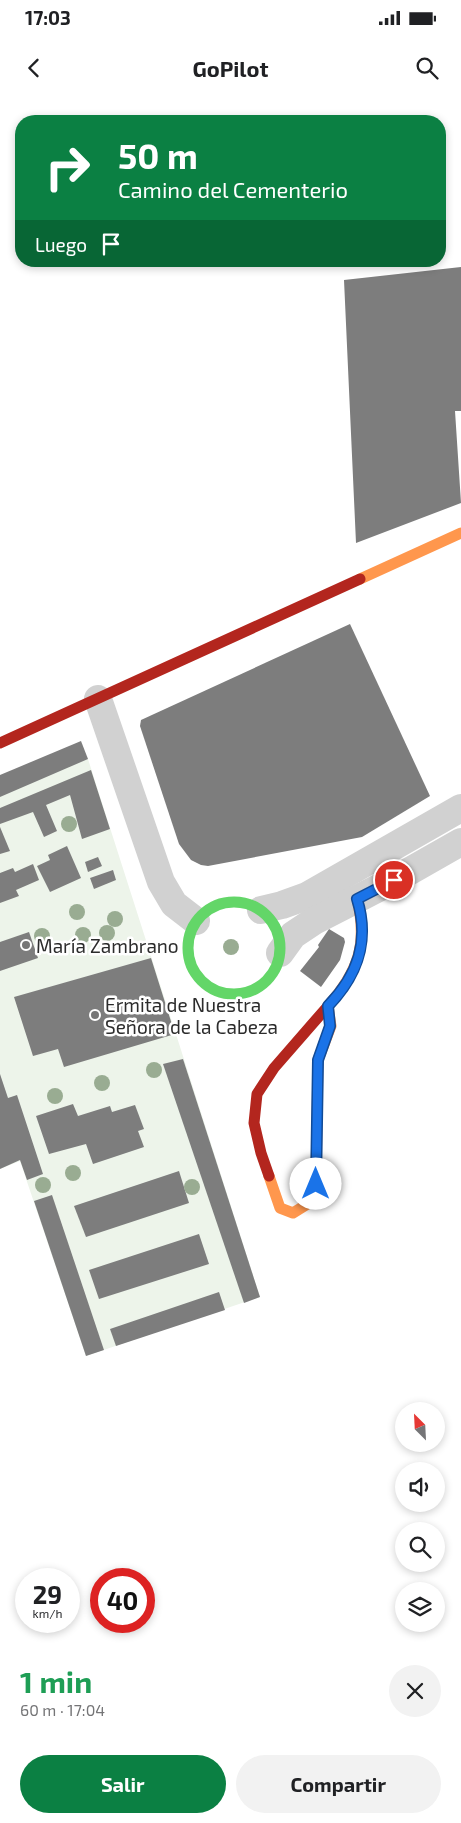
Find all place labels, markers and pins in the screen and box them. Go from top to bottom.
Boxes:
pin [373,859,415,901]
place label: María Zambrano [36,934,179,957]
marker: María Zambrano [20,939,32,951]
place label: Ermita de Nuestra Señora de la Cabeza [105,993,278,1038]
marker: Ermita de Nuestra Señora de la Cabeza [89,1009,101,1021]

